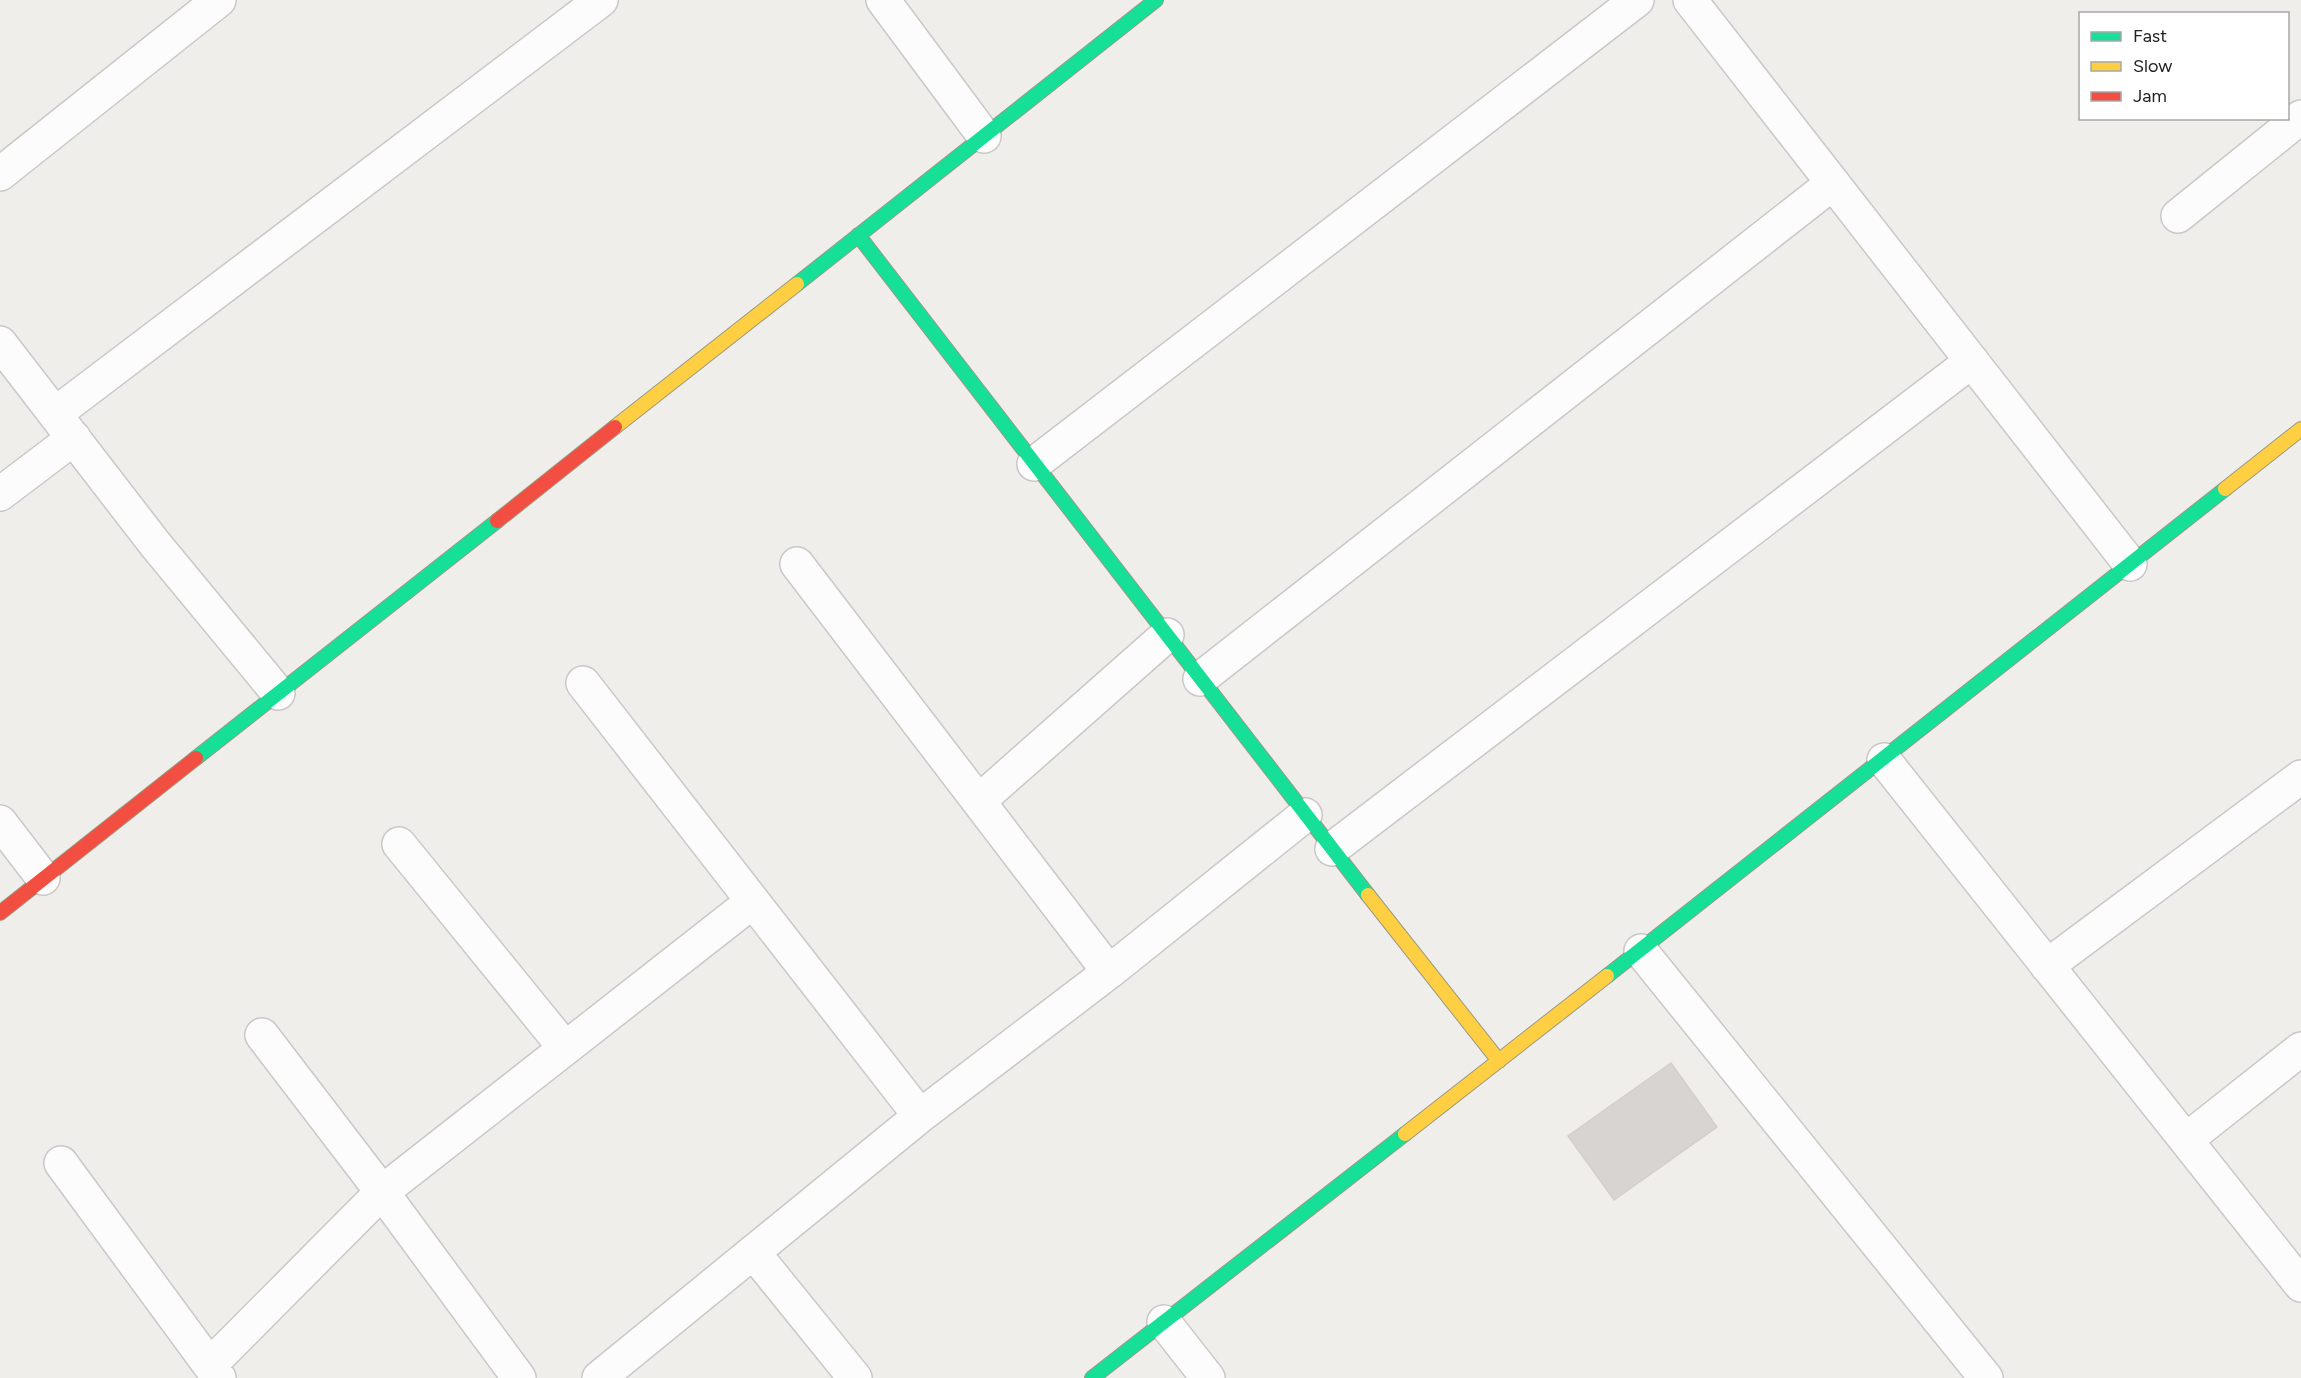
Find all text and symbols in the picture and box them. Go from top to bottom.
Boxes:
legend [2079,12,2289,120]
text: Fast [2133,25,2167,47]
text: Slow [2133,55,2172,77]
text: Jam [2133,85,2167,107]

